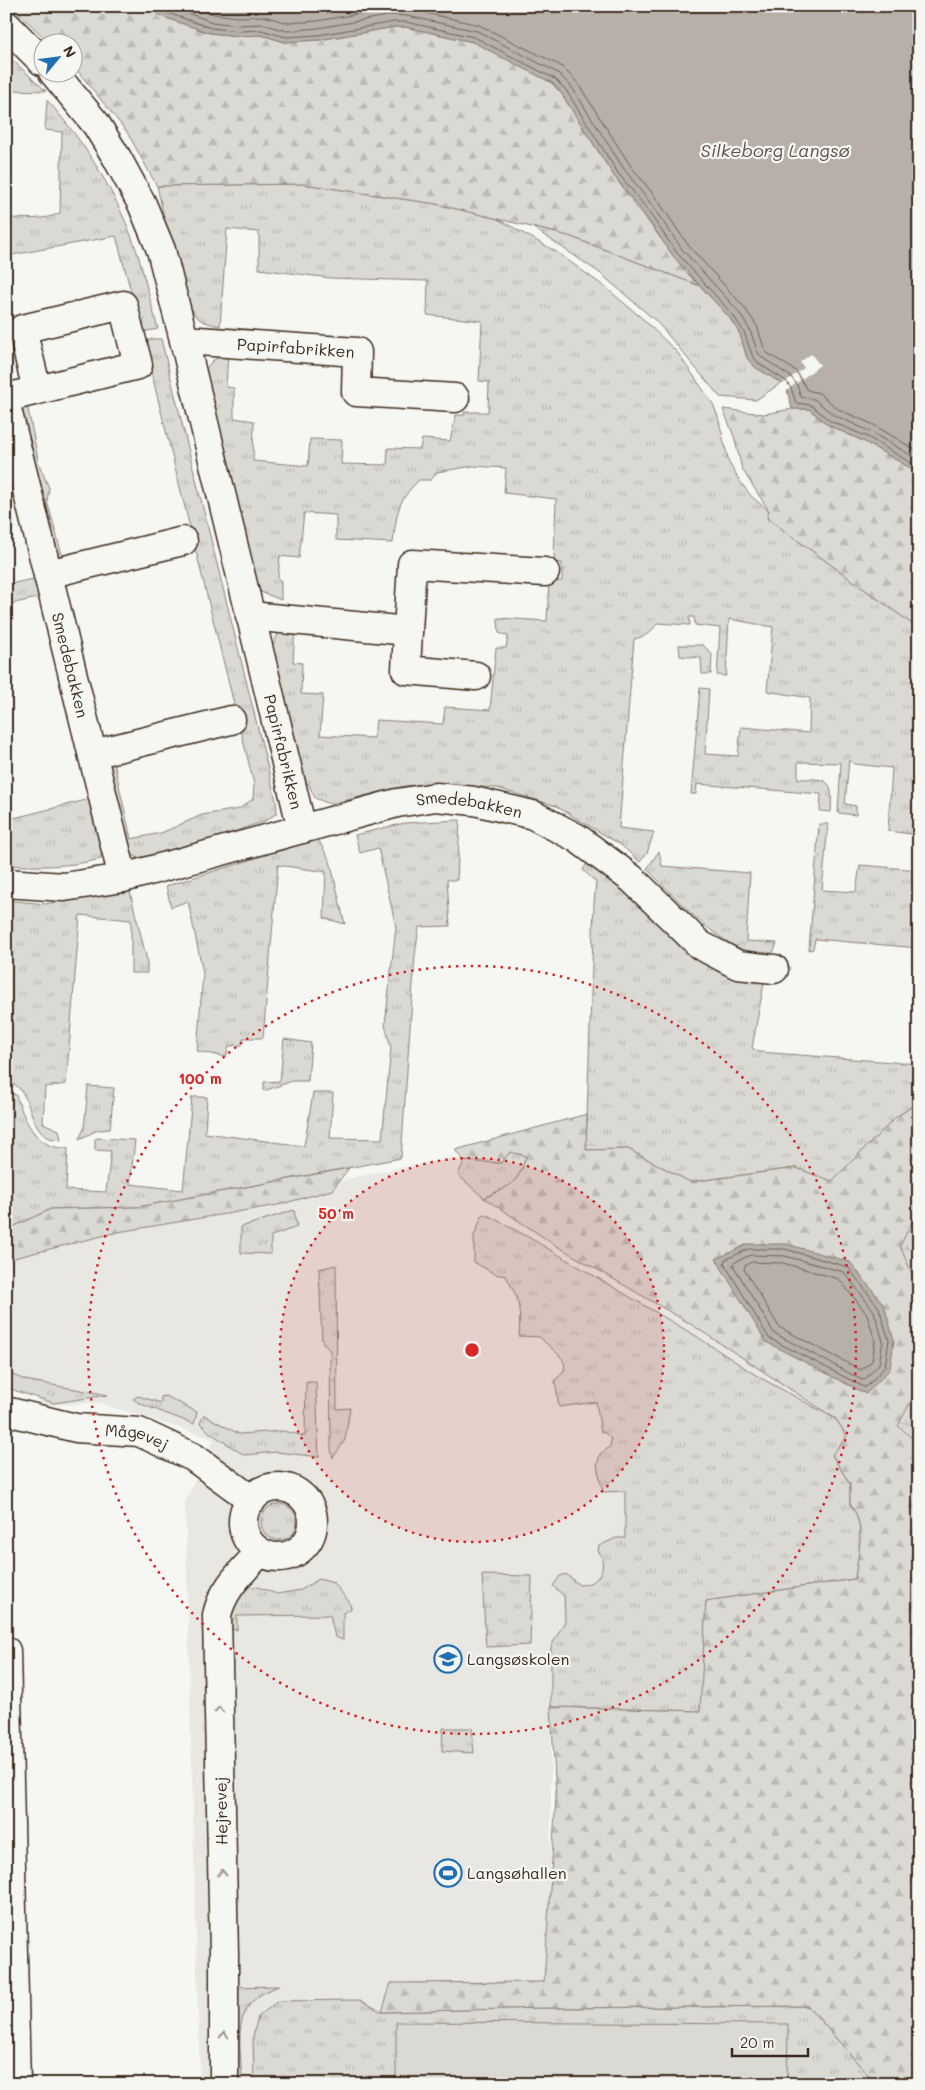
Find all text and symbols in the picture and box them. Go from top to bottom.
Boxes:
north arrow [32,32,82,82]
text: N [59,42,81,61]
water label: Silkeborg Langsø [701,138,850,162]
street label: Papirfabrikken [236,333,355,362]
street label: Smedebakken [48,610,94,720]
street label: Papirfabrikken [260,692,308,811]
street label: Smedebakken [414,786,524,822]
text: 100 m [178,1068,222,1088]
text: 50 m [318,1203,354,1223]
centre of rings [463,1341,481,1359]
street label: Mågevej [104,1419,172,1454]
school or university icon: Langsøskolen [433,1644,463,1674]
place label: Langsøskolen [467,1648,569,1669]
one-way arrow [214,1706,224,1714]
street label: Hejrevej [209,1777,232,1845]
sports icon: Langsøhallen [433,1858,463,1888]
place label: Langsøhallen [467,1862,567,1883]
one-way arrow [217,1868,227,1876]
scale bar [732,2025,809,2057]
one-way arrow [219,2031,229,2038]
text: 20 m [740,2032,774,2052]

